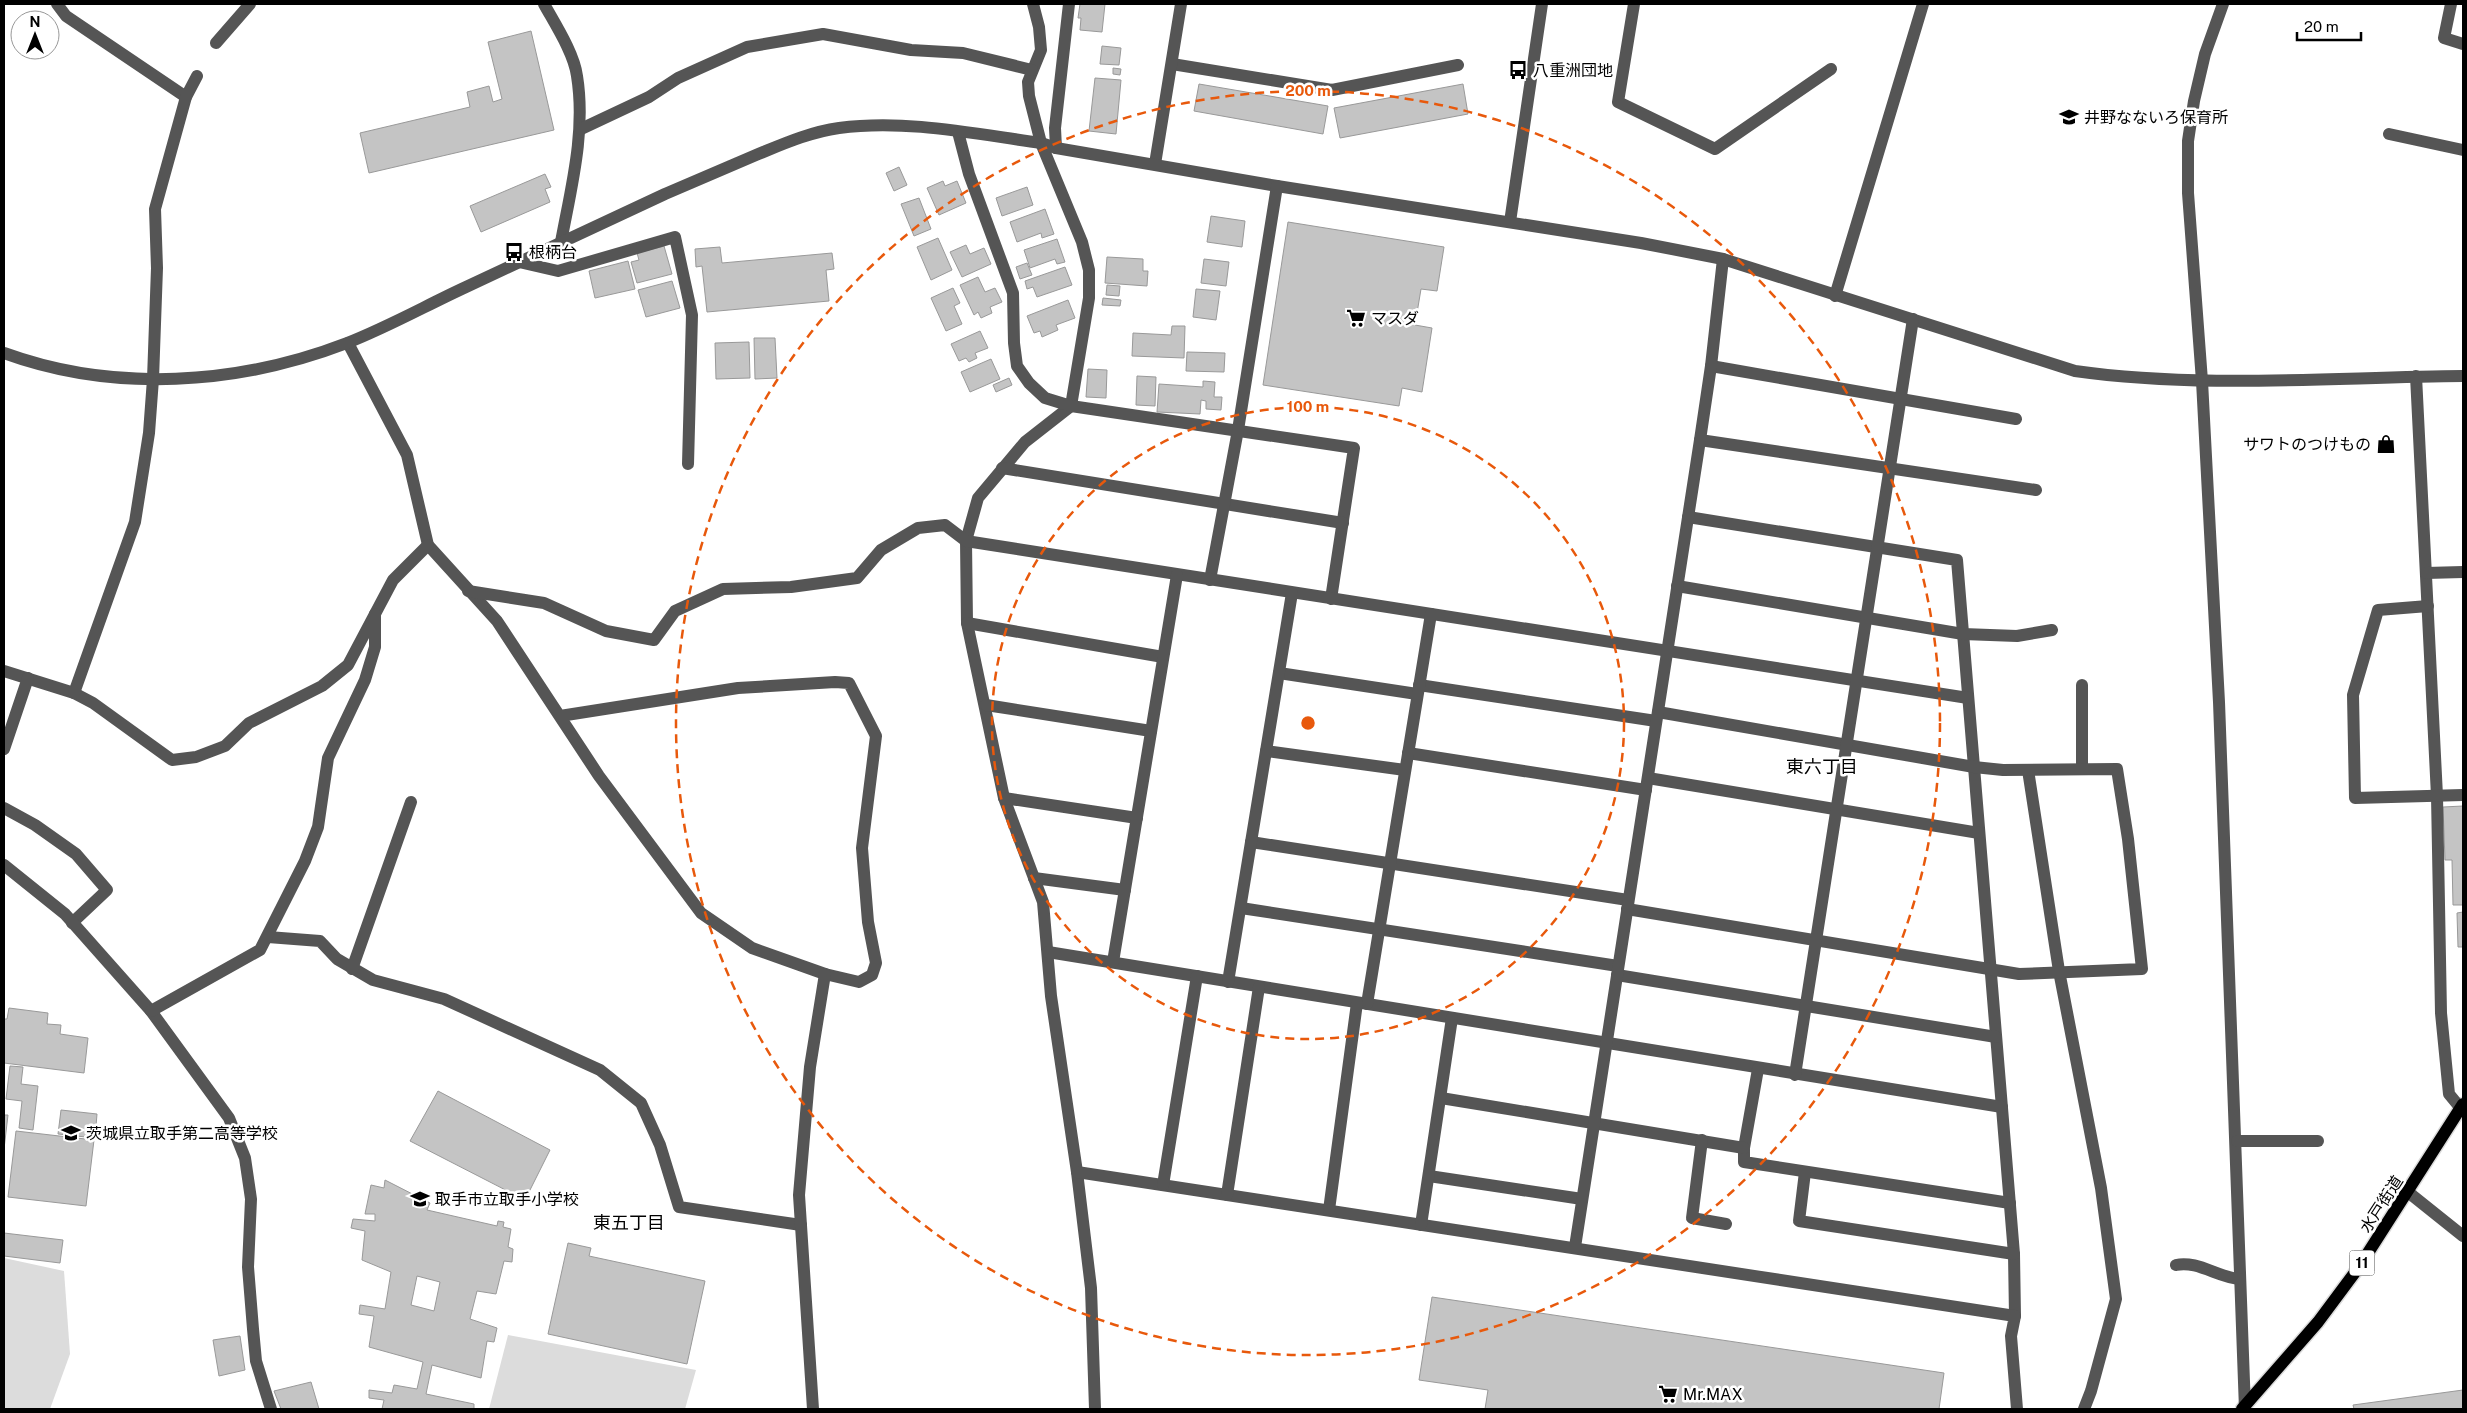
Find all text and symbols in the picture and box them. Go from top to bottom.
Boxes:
north arrow [10,10,60,60]
scale bar [2297,10,2361,42]
text: N [30,14,40,30]
text: 20 m [2304,18,2339,35]
bus stop icon: 八重洲団地 [1507,59,1529,81]
place label: 八重洲団地 [1533,61,1613,80]
text: 200 m [1285,82,1331,99]
school or university icon: 井野なないろ保育所 [2058,106,2080,128]
place label: 井野なないろ保育所 [2084,108,2228,127]
bus stop icon: 根柄台 [503,241,525,263]
place label: 根柄台 [529,243,577,262]
supermarket icon: マスダ [1345,307,1367,329]
place label: マスダ [1371,309,1419,328]
text: 100 m [1287,398,1329,415]
shop icon: サワトのつけもの [2375,433,2397,455]
place label: サワトのつけもの [2243,435,2371,454]
centre of rings [1299,714,1317,732]
district label: 東六丁目 [1786,756,1858,777]
school or university icon: 茨城県立取手第二高等学校 [60,1122,82,1144]
place label: 茨城県立取手第二高等学校 [86,1124,278,1143]
street label: 水戸街道 [2356,1172,2407,1236]
school or university icon: 取手市立取手小学校 [409,1188,431,1210]
place label: 取手市立取手小学校 [435,1190,579,1209]
district label: 東五丁目 [593,1212,665,1233]
road number: 11 [2350,1250,2374,1276]
supermarket icon: Mr.MAX [1657,1383,1679,1405]
place label: Mr.MAX [1683,1385,1743,1404]

